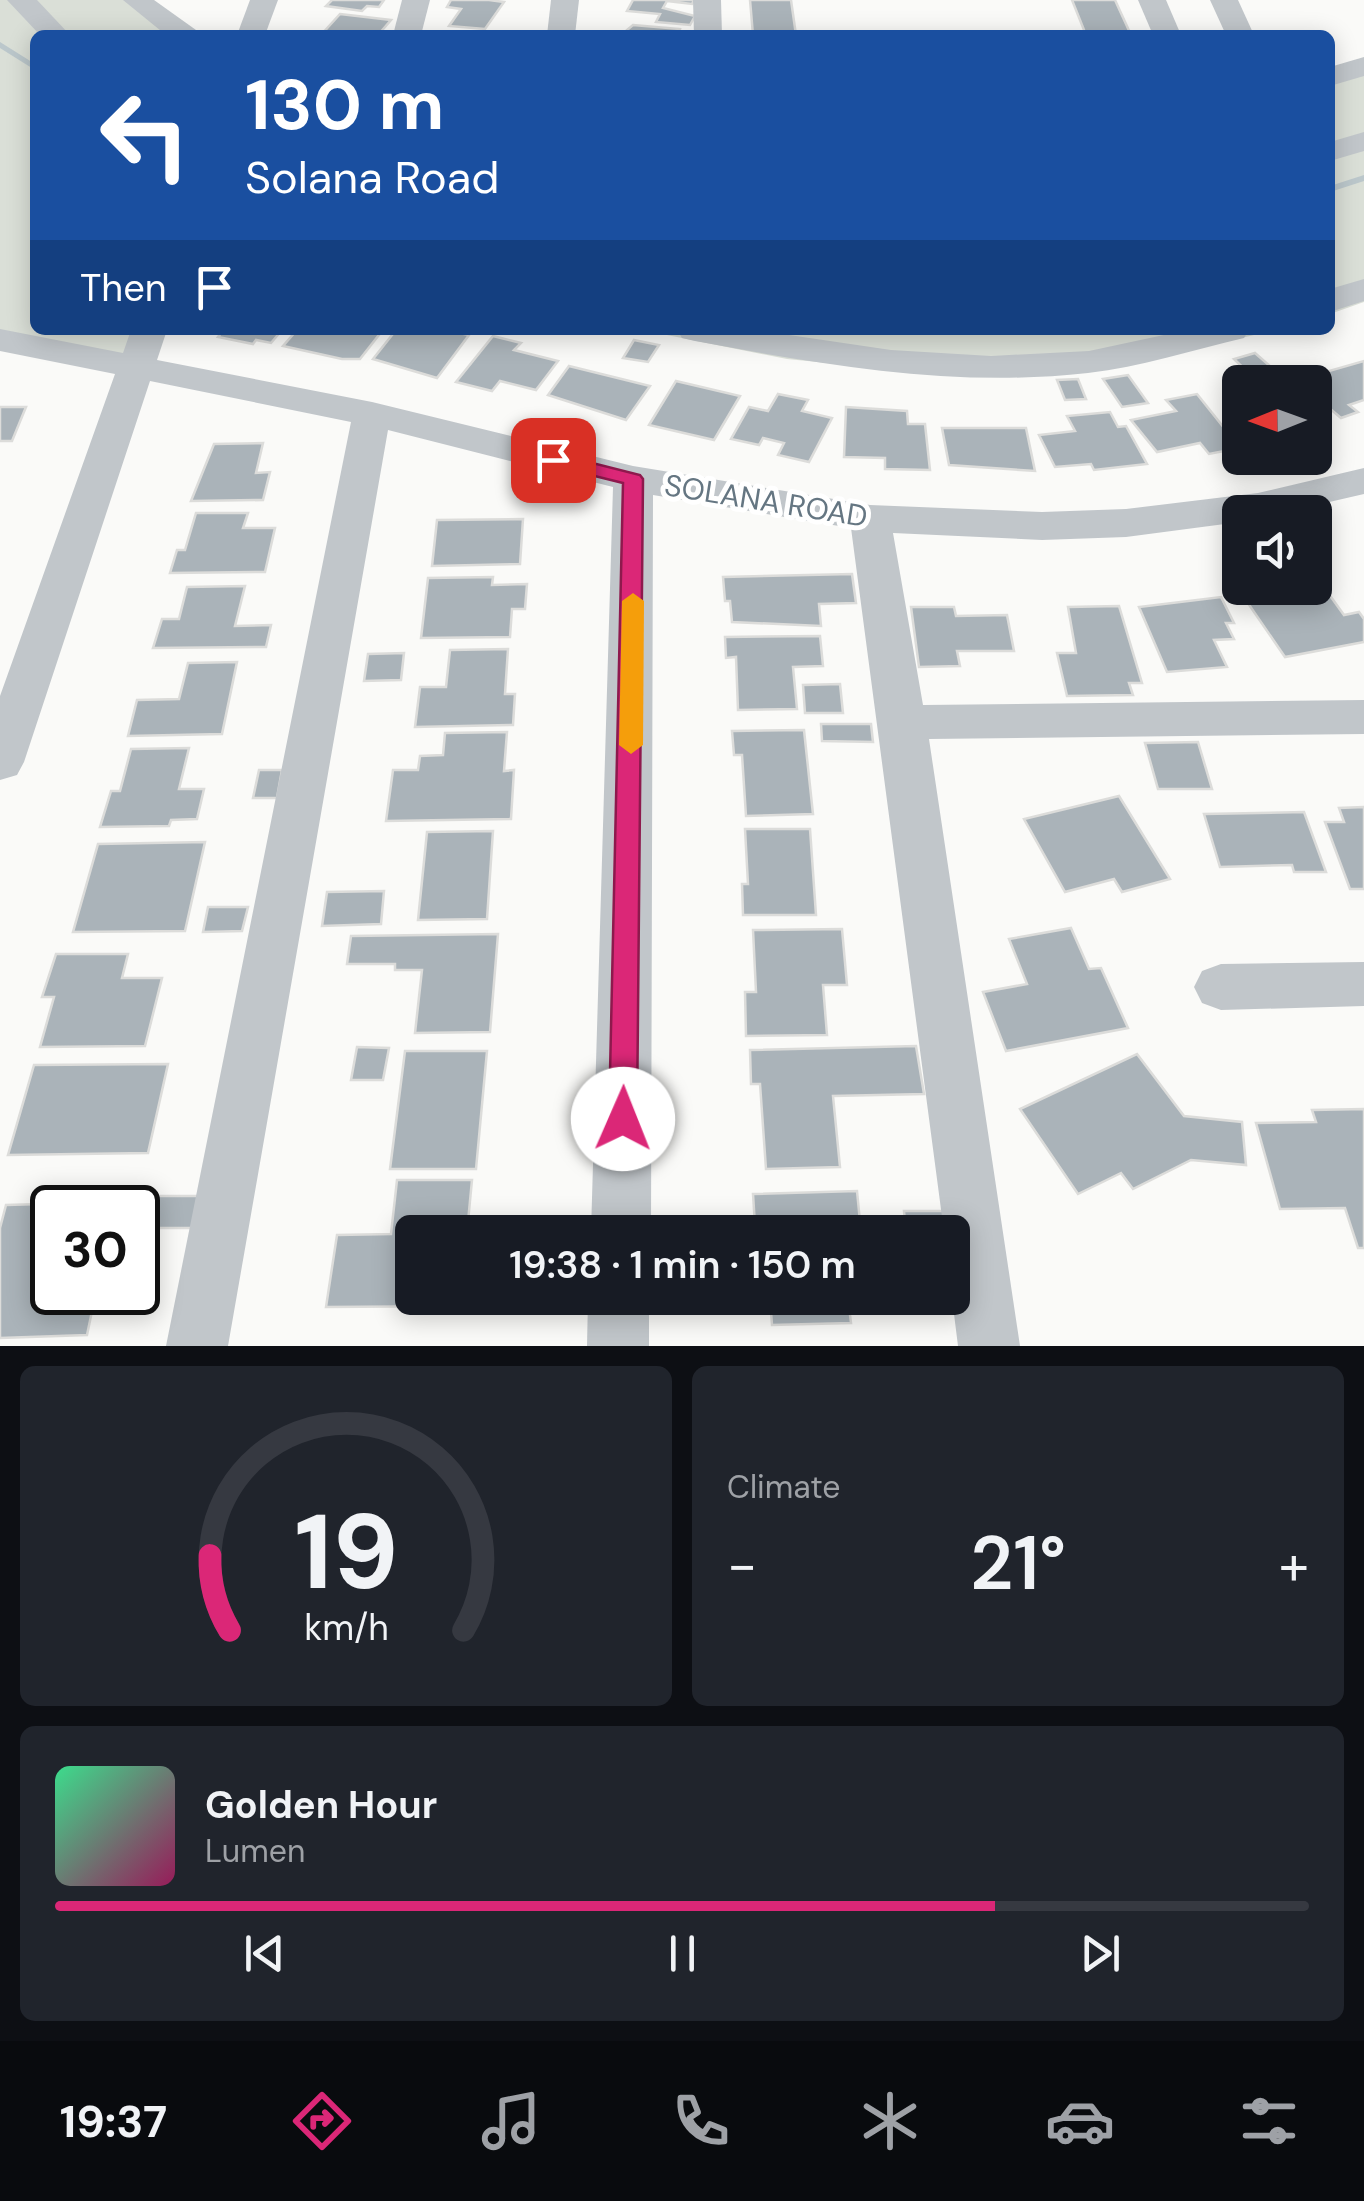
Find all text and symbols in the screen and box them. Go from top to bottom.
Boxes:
text: 130 m [245,60,444,151]
icon: left [80,70,210,200]
text: Solana Road [245,148,499,207]
icon: arrive [187,260,242,315]
text: Then [80,263,167,313]
north arrow [1222,365,1332,475]
map controls [1222,365,1332,605]
pin [511,418,596,503]
icon: arrive [526,433,581,488]
street label: SOLANA ROAD [662,465,870,536]
button: sound [1222,495,1332,605]
position arrow [571,1067,675,1171]
speed limit sign: 30 [30,1185,160,1315]
text: 19:38 · 1 min · 150 m [509,1240,856,1290]
text: Climate [727,1466,841,1508]
text: 19 [294,1485,398,1620]
text: 21° [970,1515,1066,1612]
text: − [727,1529,757,1601]
text: + [1279,1529,1309,1601]
text: km/h [304,1605,388,1651]
text: Golden Hour [205,1780,437,1830]
text: Lumen [205,1830,305,1872]
icon: previous [237,1926,292,1981]
icon: pause [655,1926,710,1981]
icon: next [1073,1926,1128,1981]
icon: directions [287,2086,357,2156]
icon: music [476,2086,546,2156]
icon: phone [666,2086,736,2156]
icon: climate [855,2086,925,2156]
icon: car [1045,2086,1115,2156]
icon: filters [1234,2086,1304,2156]
text: 19:37 [60,2092,167,2151]

